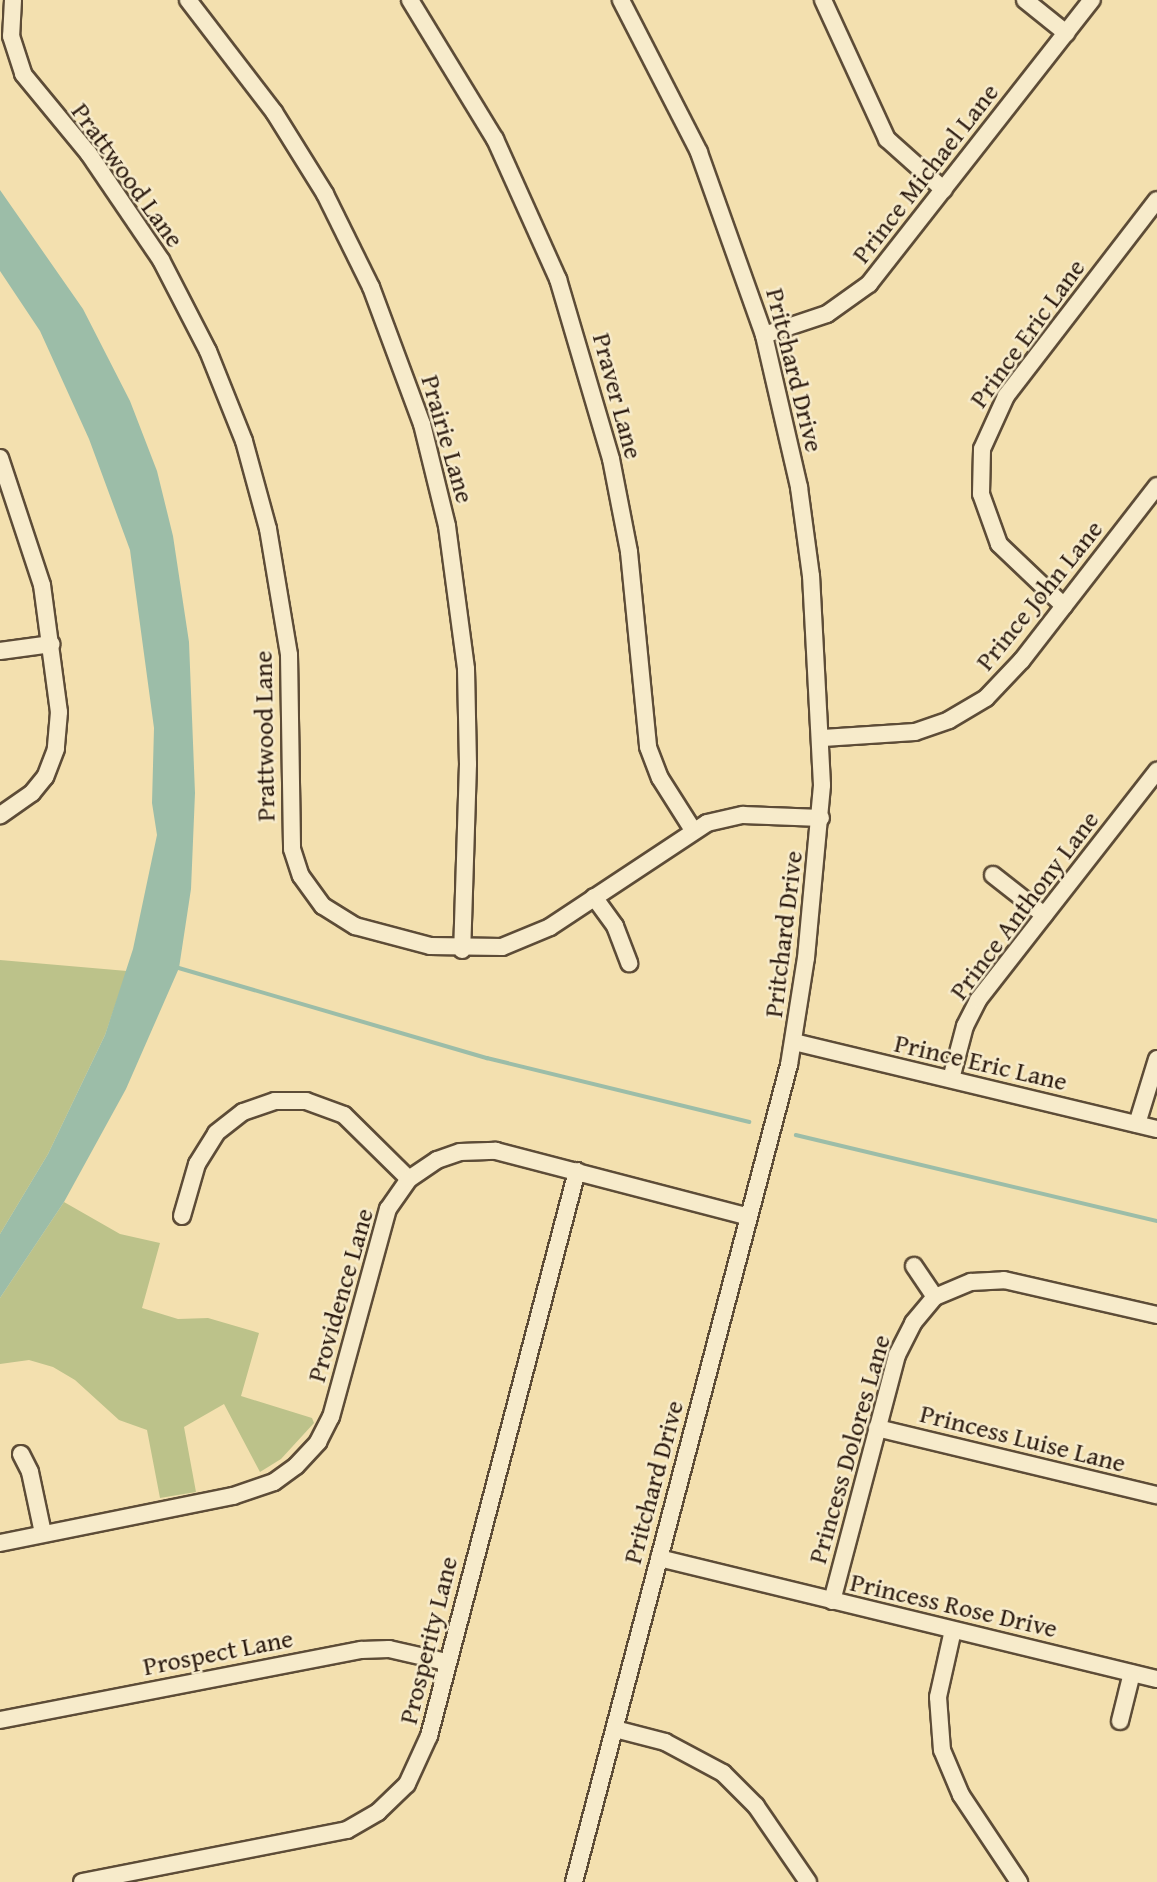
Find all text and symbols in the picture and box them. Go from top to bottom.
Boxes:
street label: Prince Michael Lane [845,77,1005,269]
street label: Prattwood Lane [65,97,191,253]
street label: Prince Eric Lane [963,253,1091,413]
street label: Pritchard Drive [760,285,830,455]
street label: Praver Lane [586,330,650,462]
street label: Prairie Lane [415,371,481,507]
street label: Prince John Lane [969,514,1109,676]
street label: Prattwood Lane [247,650,281,822]
street label: Prince Anthony Lane [943,804,1105,1006]
street label: Pritchard Drive [757,849,809,1019]
street label: Prince Eric Lane [892,1027,1070,1097]
street label: Providence Lane [300,1205,380,1385]
street label: Princess Dolores Lane [801,1331,897,1567]
street label: Pritchard Drive [616,1397,690,1567]
street label: Princess Luise Lane [917,1397,1129,1479]
street label: Prosperity Lane [392,1553,464,1727]
street label: Princess Rose Drive [847,1566,1061,1644]
street label: Prospect Lane [140,1622,296,1682]

